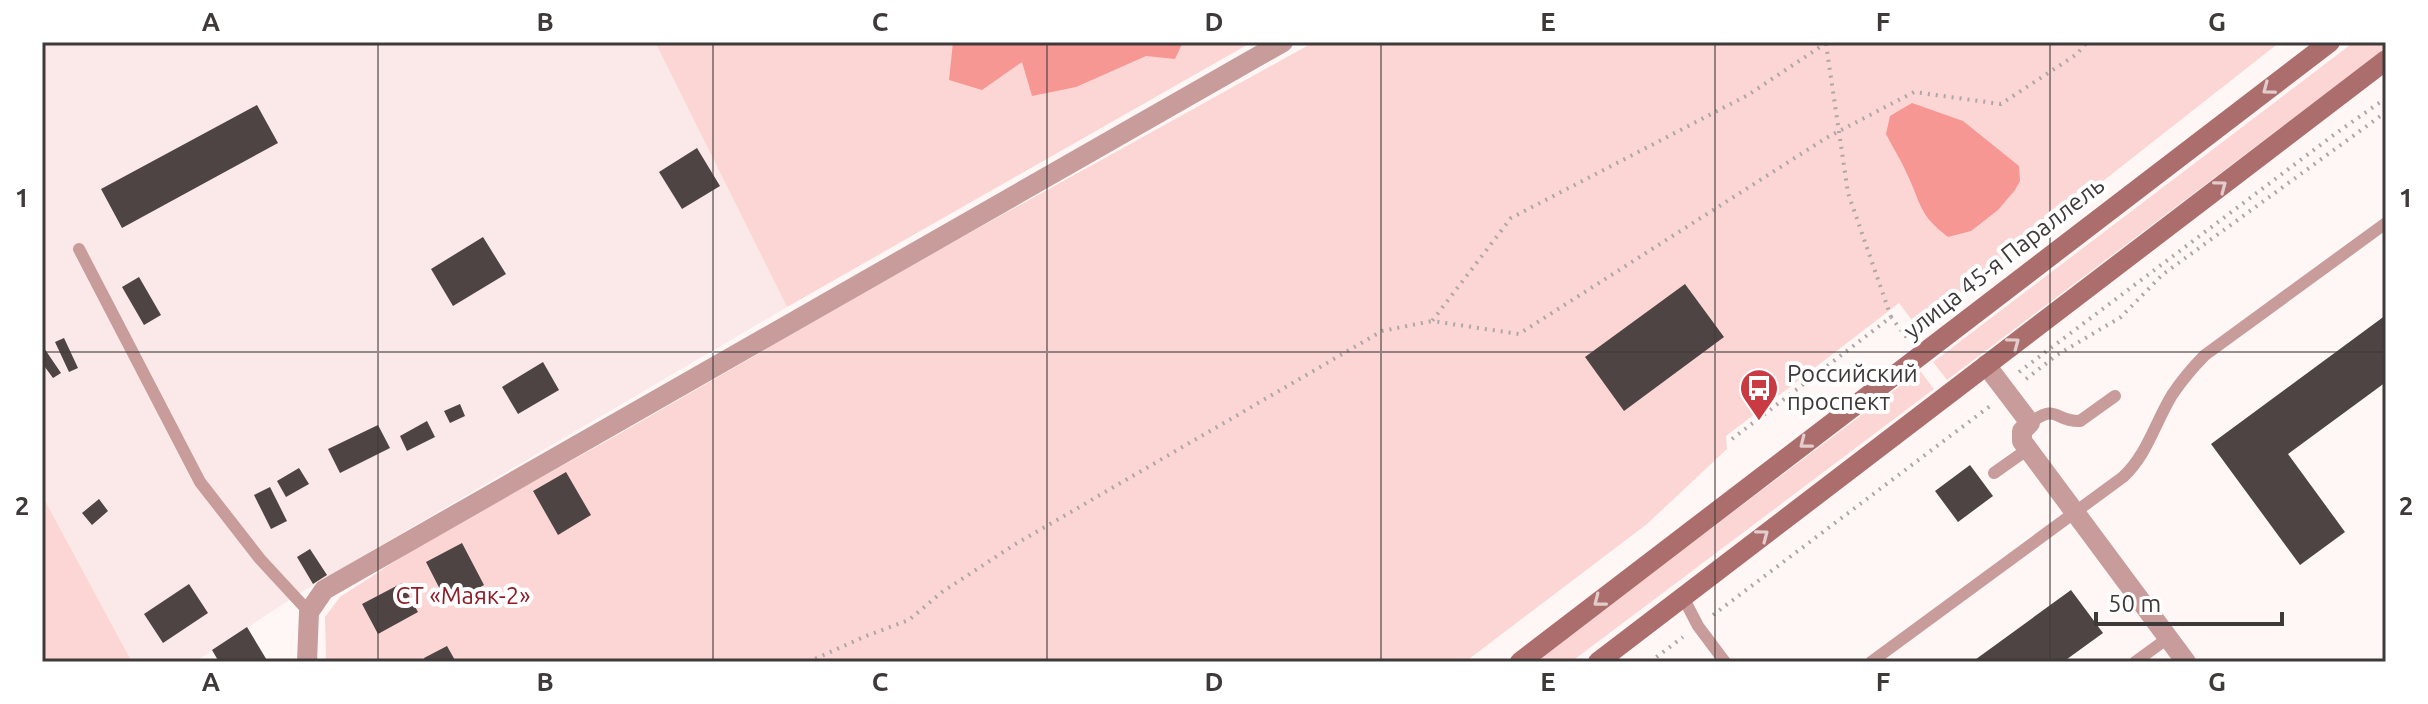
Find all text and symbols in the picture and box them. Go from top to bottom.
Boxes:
text: A [202,7,221,36]
text: B [536,7,554,36]
text: C [872,7,889,36]
text: D [1205,7,1223,36]
text: E [1540,7,1556,36]
text: F [1876,7,1890,36]
text: G [2208,7,2226,36]
one-way arrow [2262,80,2276,94]
street label: улица 45-я Параллель [1898,171,2109,344]
one-way arrow [2212,181,2227,195]
text: 1 [15,183,29,212]
text: 1 [2399,183,2413,212]
one-way arrow [2005,339,2020,353]
place label: Российский проспект [1787,360,1918,415]
bus stop icon: Российский проспект [1738,367,1780,422]
one-way arrow [1799,433,1814,447]
text: 2 [15,491,29,520]
text: 2 [2399,491,2413,520]
one-way arrow [1754,531,1769,545]
scale bar [2096,576,2282,626]
park label: СТ «Маяк-2» [396,582,530,609]
text: 50 m [2108,590,2161,617]
one-way arrow [1593,592,1608,606]
text: A [202,667,221,696]
text: B [536,667,554,696]
text: C [872,667,889,696]
text: D [1205,667,1223,696]
text: E [1540,667,1556,696]
text: F [1876,667,1890,696]
text: G [2208,667,2226,696]

